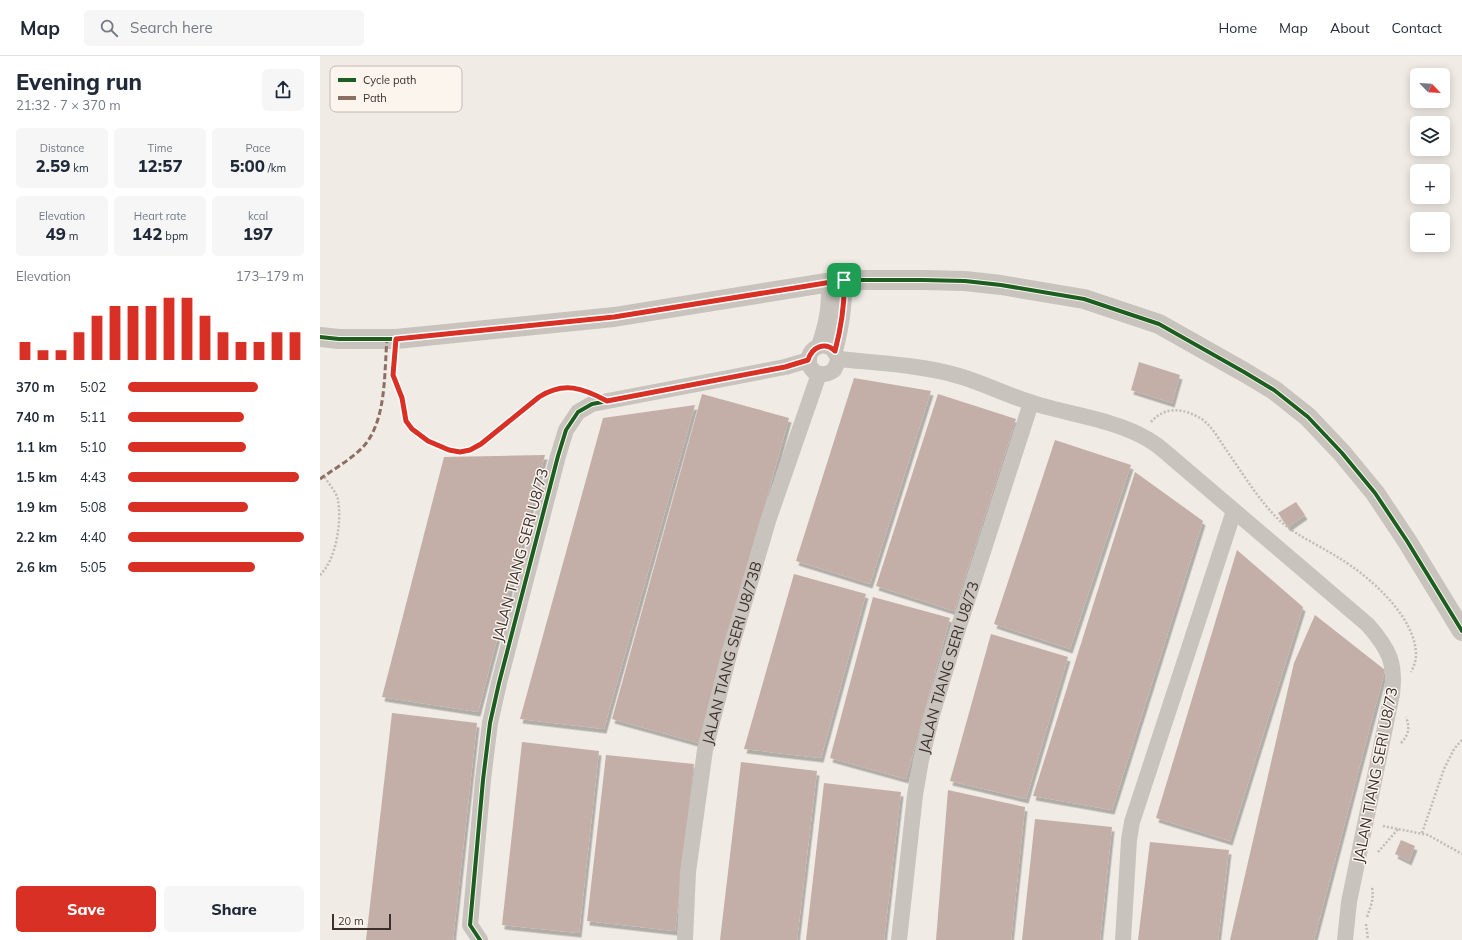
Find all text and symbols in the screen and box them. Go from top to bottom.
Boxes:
search box [84,10,364,46]
text: Map [20,16,60,40]
icon: search [98,17,120,39]
text: Search here [130,18,213,37]
text: Home [1218,19,1257,37]
text: Map [1279,19,1308,37]
text: About [1330,19,1370,37]
text: Contact [1392,19,1442,37]
legend [330,66,462,112]
text: Evening run [16,68,142,96]
north arrow [1410,68,1450,108]
map controls [1410,68,1450,252]
button: share [262,69,304,111]
text: Cycle path [363,73,416,87]
text: Path [363,91,387,105]
text: 21:32 · 7 × 370 m [16,97,121,113]
button: layers [1410,116,1450,156]
text: Distance [40,141,84,155]
text: Time [148,141,172,155]
text: Pace [246,141,270,155]
text: 2.59 [35,155,70,176]
text: 12:57 [137,155,183,176]
text: 5:00 [230,155,265,176]
text: km [70,161,89,175]
text: /km [265,161,286,175]
button: + [1410,164,1450,204]
text: Elevation [39,209,85,223]
text: Heart rate [134,209,186,223]
text: kcal [248,209,268,223]
button: − [1410,212,1450,252]
text: 49 [46,223,66,244]
text: 142 [132,223,162,244]
text: 197 [243,223,273,244]
text: m [66,229,78,243]
text: bpm [162,229,188,243]
pin [827,263,861,297]
text: Elevation [16,268,71,284]
text: 173–179 m [236,268,304,284]
icon: arrive [833,269,855,291]
text: 370 m [16,379,55,395]
text: 5:02 [80,379,106,395]
text: 740 m [16,409,55,425]
text: 5:11 [80,409,106,425]
text: 1.1 km [16,439,57,455]
text: 5:10 [80,439,106,455]
street label: JALAN TIANG SERI U8/73 [488,466,552,644]
text: 1.5 km [16,469,57,485]
text: 4:43 [80,469,106,485]
text: 1.9 km [16,499,57,515]
text: 5:08 [80,499,106,515]
text: 2.2 km [16,529,57,545]
text: 4:40 [80,529,106,545]
text: 2.6 km [16,559,57,575]
text: 5:05 [80,559,106,575]
street label: JALAN TIANG SERI U8/73B [697,559,765,746]
street label: JALAN TIANG SERI U8/73 [913,579,982,755]
street label: JALAN TIANG SERI U8/73 [1349,686,1401,864]
button: Save [16,886,156,932]
button: Share [164,886,304,932]
scale bar [332,912,391,931]
text: 20 m [338,914,364,928]

